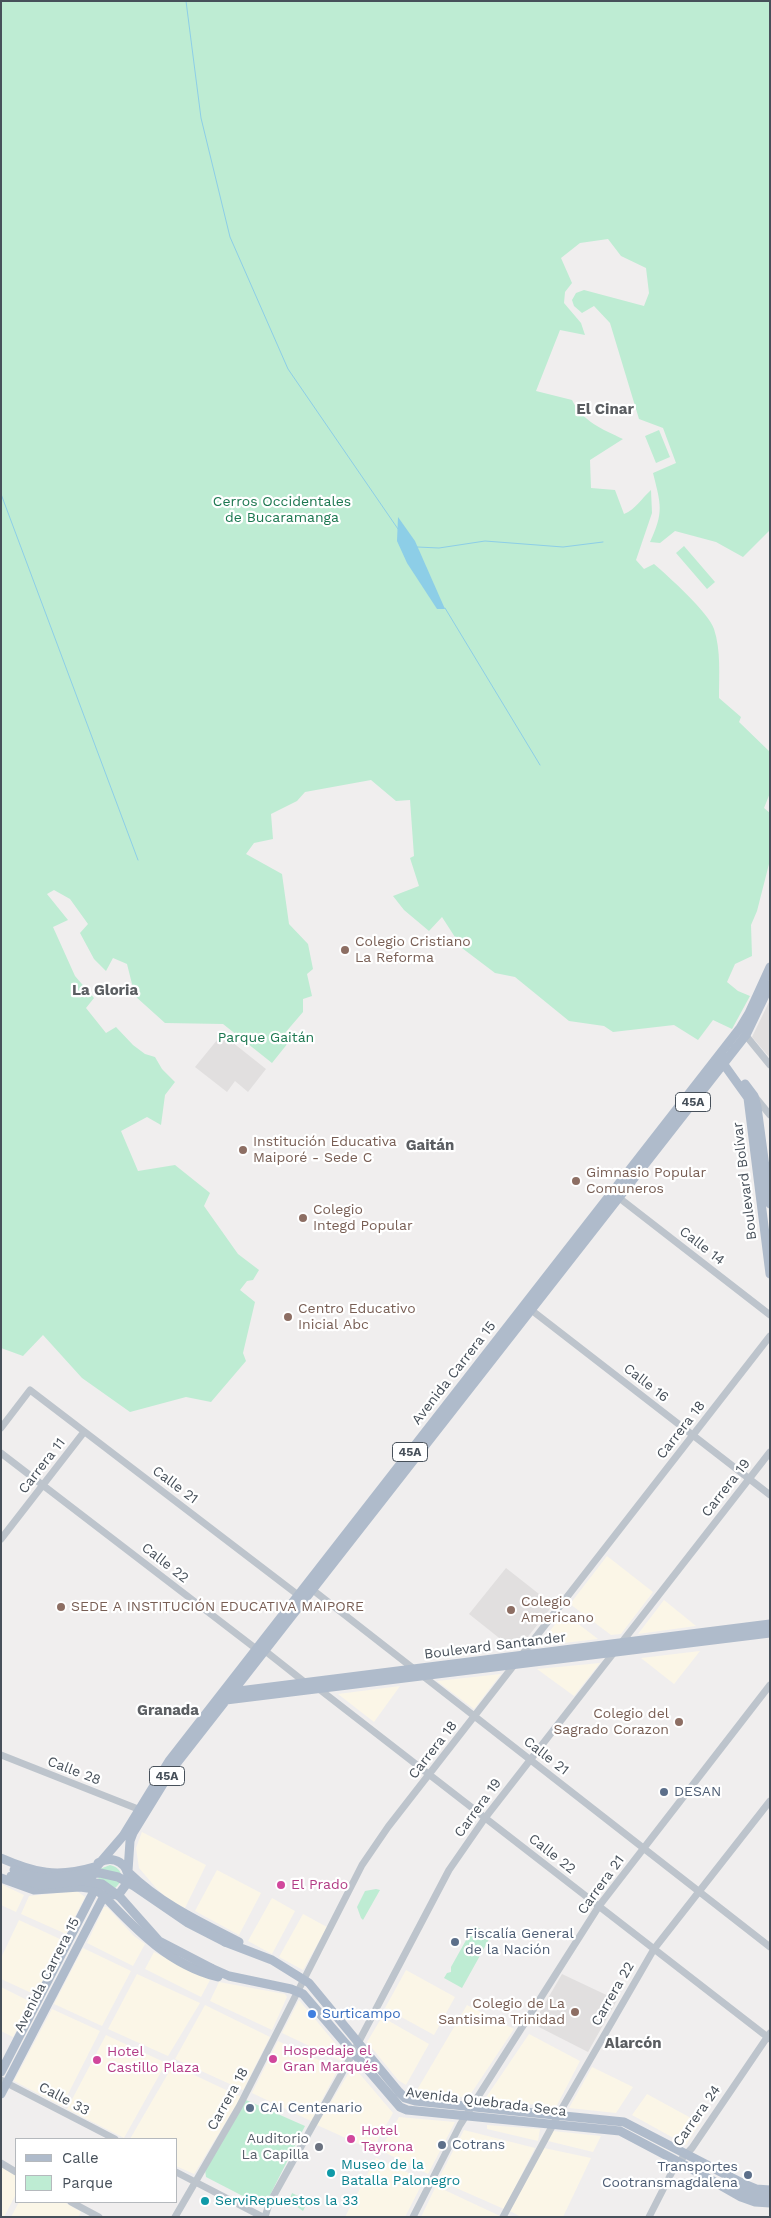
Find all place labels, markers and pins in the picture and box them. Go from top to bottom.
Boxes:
place label: Colegio Cristiano La Reforma [355,934,471,966]
marker: Colegio Cristiano La Reforma [339,944,351,956]
place label: Institución Educativa Maiporé - Sede C [253,1134,397,1166]
marker: Institución Educativa Maiporé - Sede C [237,1144,249,1156]
place label: Gimnasio Popular Comuneros [586,1165,706,1198]
marker: Gimnasio Popular Comuneros [570,1175,582,1187]
place label: Colegio Integd Popular [313,1202,413,1234]
marker: Colegio Integd Popular [297,1212,309,1224]
place label: Centro Educativo Inicial Abc [298,1301,416,1334]
marker: Centro Educativo Inicial Abc [282,1311,294,1323]
place label: Colegio Americano [521,1594,594,1626]
place label: SEDE A INSTITUCIÓN EDUCATIVA MAIPORE [71,1599,364,1615]
marker: SEDE A INSTITUCIÓN EDUCATIVA MAIPORE [55,1601,67,1613]
marker: Colegio Americano [505,1604,517,1616]
place label: Colegio del Sagrado Corazon [554,1706,669,1738]
marker: Colegio del Sagrado Corazon [673,1716,685,1728]
place label: DESAN [674,1784,721,1800]
marker: DESAN [658,1786,670,1798]
place label: El Prado [291,1877,348,1893]
marker: El Prado [275,1879,287,1891]
place label: Fiscalía General de la Nación [465,1926,574,1958]
marker: Fiscalía General de la Nación [449,1936,461,1948]
place label: Colegio de La Santisima Trinidad [438,1996,565,2028]
place label: Surticampo [322,2006,401,2022]
marker: Colegio de La Santisima Trinidad [569,2006,581,2018]
marker: Surticampo [306,2008,318,2020]
place label: Hospedaje el Gran Marqués [283,2043,378,2076]
place label: Hotel Castillo Plaza [107,2044,199,2076]
marker: Hospedaje el Gran Marqués [267,2053,279,2065]
marker: Hotel Castillo Plaza [91,2054,103,2066]
place label: CAI Centenario [260,2100,362,2116]
marker: CAI Centenario [244,2102,256,2114]
place label: Hotel Tayrona [361,2123,413,2156]
place label: Auditorio La Capilla [241,2131,309,2164]
marker: Hotel Tayrona [345,2133,357,2145]
place label: Cotrans [452,2137,505,2153]
marker: Cotrans [436,2139,448,2151]
marker: Auditorio La Capilla [313,2141,325,2153]
place label: Museo de la Batalla Palonegro [341,2157,460,2190]
place label: Transportes Cootransmagdalena [602,2159,738,2192]
marker: Museo de la Batalla Palonegro [325,2167,337,2179]
marker: Transportes Cootransmagdalena [742,2169,754,2181]
place label: ServiRepuestos la 33 [215,2193,359,2209]
marker: ServiRepuestos la 33 [199,2195,211,2207]

